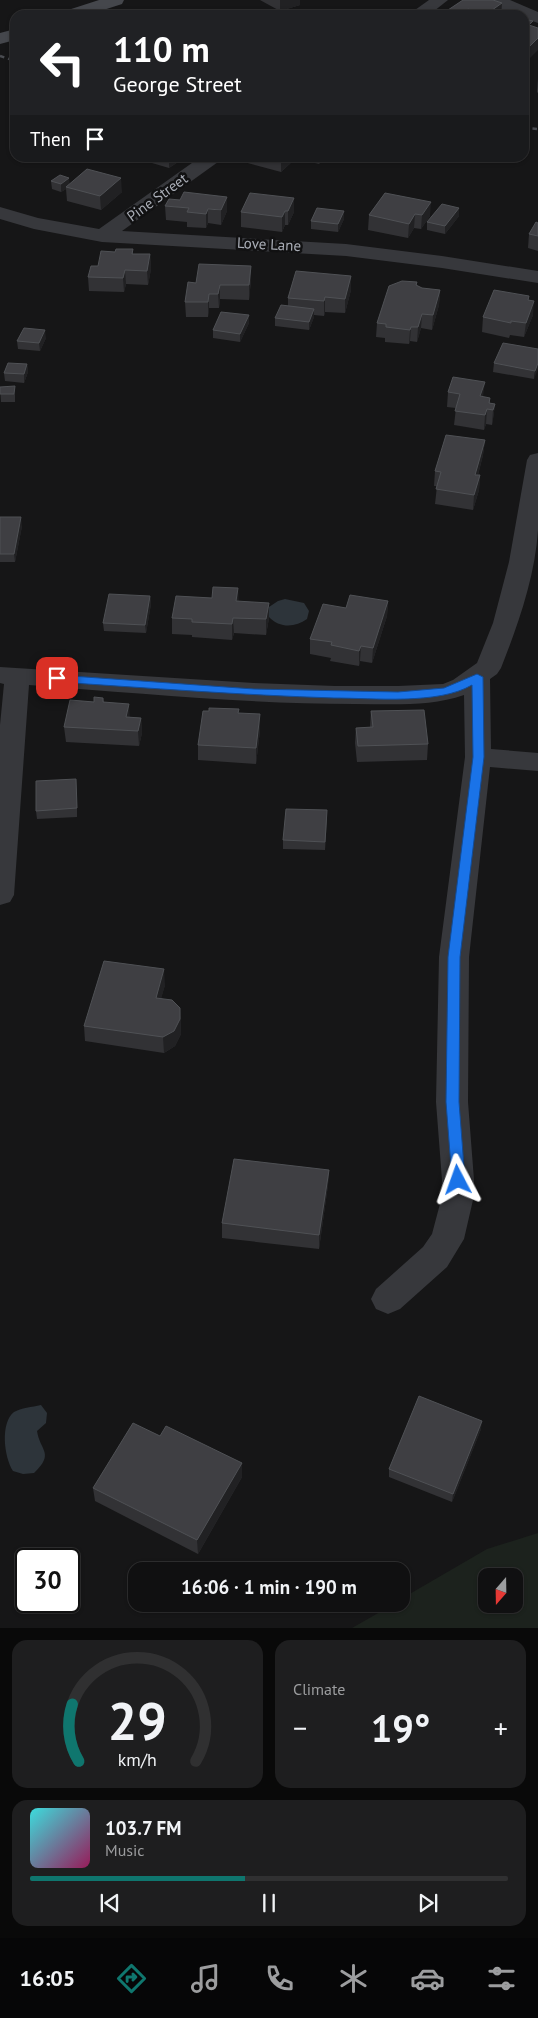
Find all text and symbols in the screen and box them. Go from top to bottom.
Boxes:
text: 110 m [113,26,210,72]
icon: left [30,30,95,95]
text: George Street [113,70,242,98]
icon: arrive [81,125,109,153]
text: Then [30,127,71,151]
street label: Pine Street [123,169,191,225]
street label: Love Lane [236,233,302,255]
pin [36,657,78,699]
icon: arrive [43,664,71,692]
position arrow [431,1153,483,1205]
speed limit sign: 30 [15,1548,80,1613]
north arrow [478,1568,522,1612]
map controls [478,1568,523,1613]
text: 16:06 · 1 min · 190 m [181,1575,357,1599]
text: Climate [293,1679,345,1699]
text: 29 [108,1687,167,1754]
text: 19° [371,1703,430,1752]
text: − [293,1709,307,1746]
text: + [494,1709,508,1746]
text: km/h [118,1748,157,1771]
text: 103.7 FM [105,1816,181,1840]
text: Music [105,1840,145,1860]
icon: previous [96,1889,124,1917]
icon: pause [255,1889,283,1917]
icon: next [414,1889,442,1917]
icon: directions [114,1961,149,1996]
icon: music [188,1961,223,1996]
icon: phone [262,1961,297,1996]
icon: climate [336,1961,371,1996]
icon: car [410,1961,445,1996]
icon: filters [484,1961,519,1996]
text: 16:05 [19,1964,75,1992]

